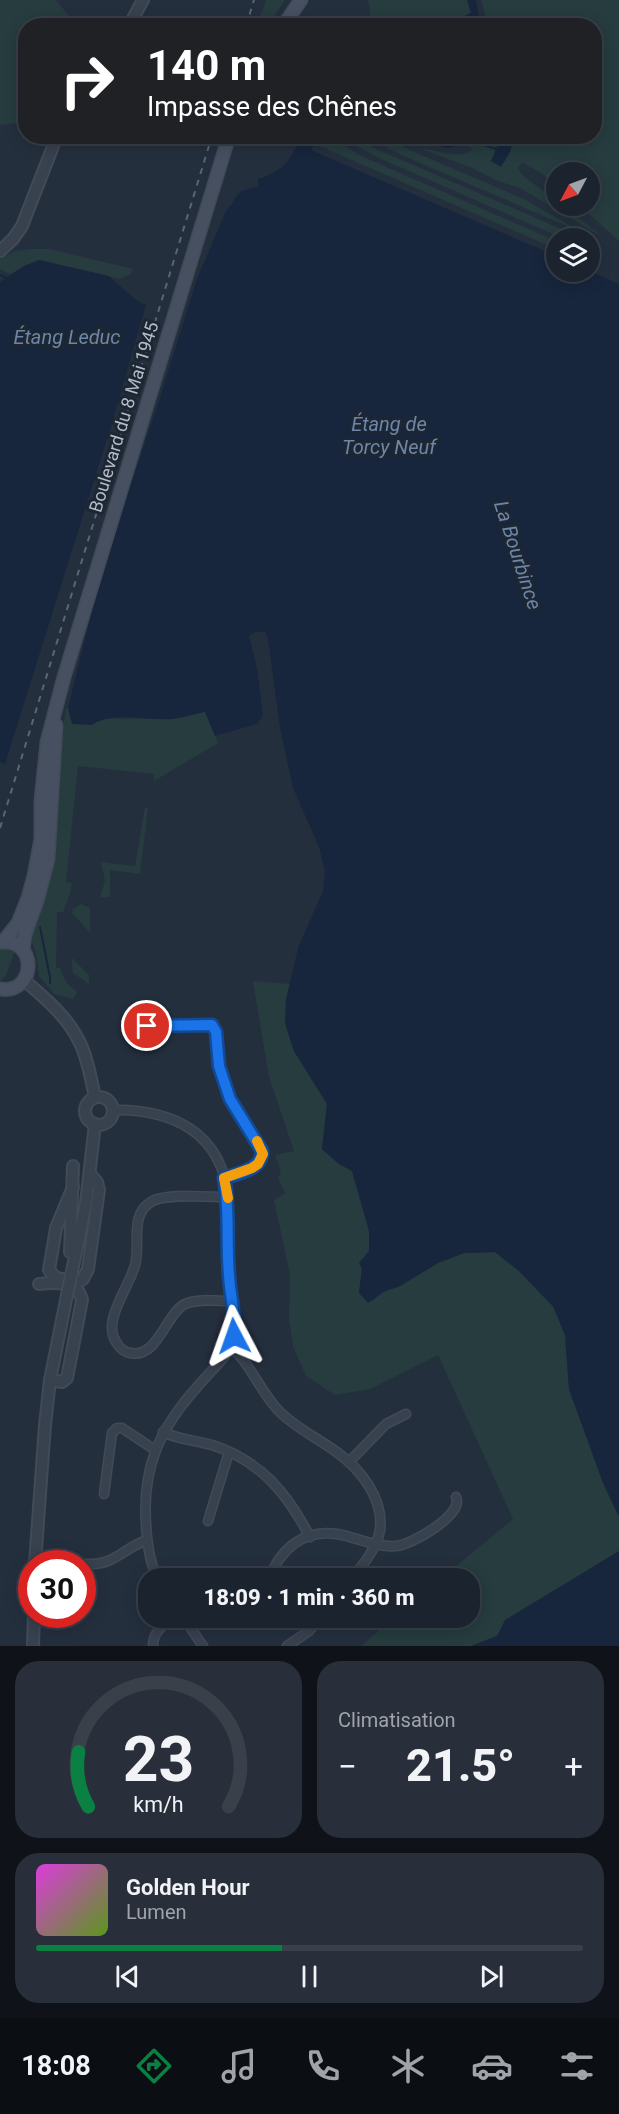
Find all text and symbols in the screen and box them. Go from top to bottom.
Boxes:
text: 140 m [147,41,266,90]
icon: right [48,42,126,120]
text: Impasse des Chênes [147,91,397,123]
north arrow [546,162,600,216]
map controls [546,162,600,282]
button: layers [546,228,600,282]
street label: Boulevard du 8 Mai 1945 [85,319,163,515]
water label: Étang Leduc [14,325,120,349]
water label: Étang de Torcy Neuf [342,412,438,459]
water label: La Bourbince [489,498,547,612]
pin [121,1000,172,1051]
icon: arrive [130,1009,163,1042]
position arrow [202,1304,266,1368]
speed limit sign: 30 [18,1550,96,1628]
text: 18:09 · 1 min · 360 m [204,1585,414,1610]
text: Climatisation [338,1708,456,1732]
text: 23 [123,1723,194,1796]
text: 21.5° [406,1739,515,1792]
text: − [338,1747,357,1786]
text: + [564,1747,583,1786]
text: km/h [133,1792,184,1817]
text: Golden Hour [126,1875,250,1900]
text: Lumen [126,1900,187,1924]
icon: previous [111,1960,144,1993]
icon: pause [293,1960,326,1993]
icon: next [475,1960,508,1993]
icon: directions [133,2045,175,2087]
icon: music [218,2045,260,2087]
icon: phone [302,2045,344,2087]
icon: climate [387,2045,429,2087]
icon: car [471,2045,513,2087]
icon: filters [556,2045,598,2087]
text: 18:08 [21,2050,91,2082]

